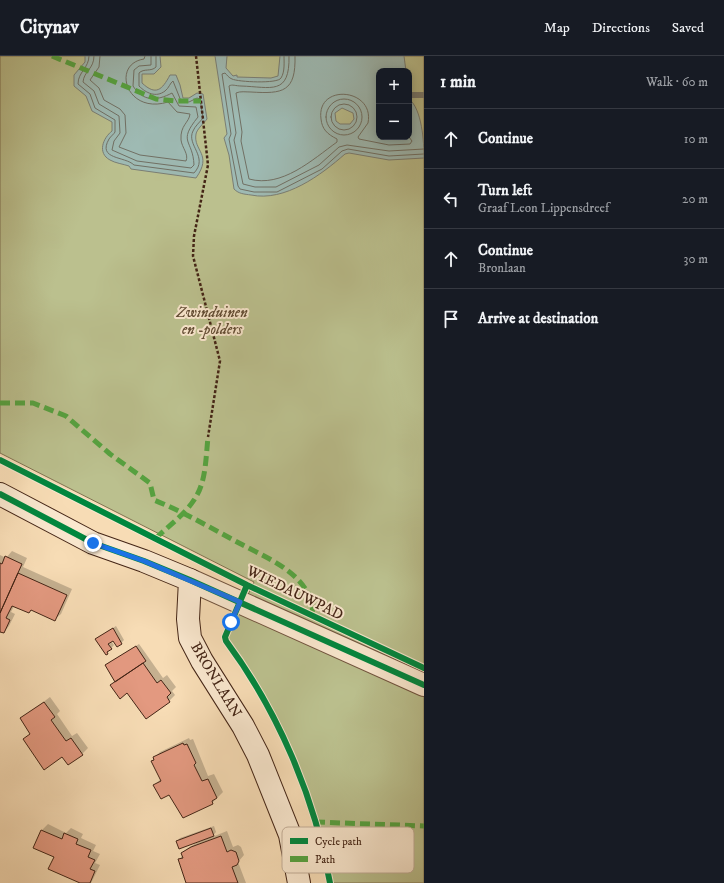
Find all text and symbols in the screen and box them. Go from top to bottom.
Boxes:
text: Citynav [20,16,79,39]
text: Map [544,19,570,37]
text: Directions [592,19,650,37]
text: Saved [672,19,704,37]
map controls [376,68,412,140]
button: + [376,68,412,104]
text: 1 min [440,71,476,93]
text: Walk · 60 m [646,74,708,90]
button: − [376,104,412,140]
icon: ahead [440,128,462,150]
text: Continue [478,129,533,148]
text: 10 m [684,131,708,147]
text: Turn left [478,181,532,200]
icon: left [440,188,462,210]
text: 20 m [682,191,708,207]
text: Graaf Leon Lippensdreef [478,200,609,216]
text: Continue [478,241,533,260]
icon: ahead [440,248,462,270]
text: 30 m [684,251,708,267]
text: Bronlaan [478,260,526,276]
park label: Zwinduinen en -polders [176,303,248,339]
icon: arrive [440,308,462,330]
text: Arrive at destination [478,309,598,328]
route end [84,534,102,552]
street label: WIEDAUWPAD [243,561,346,625]
route start [222,613,240,631]
street label: BRONLAAN [186,639,246,721]
legend [282,827,414,873]
text: Cycle path [315,835,362,849]
text: Path [315,853,336,867]

